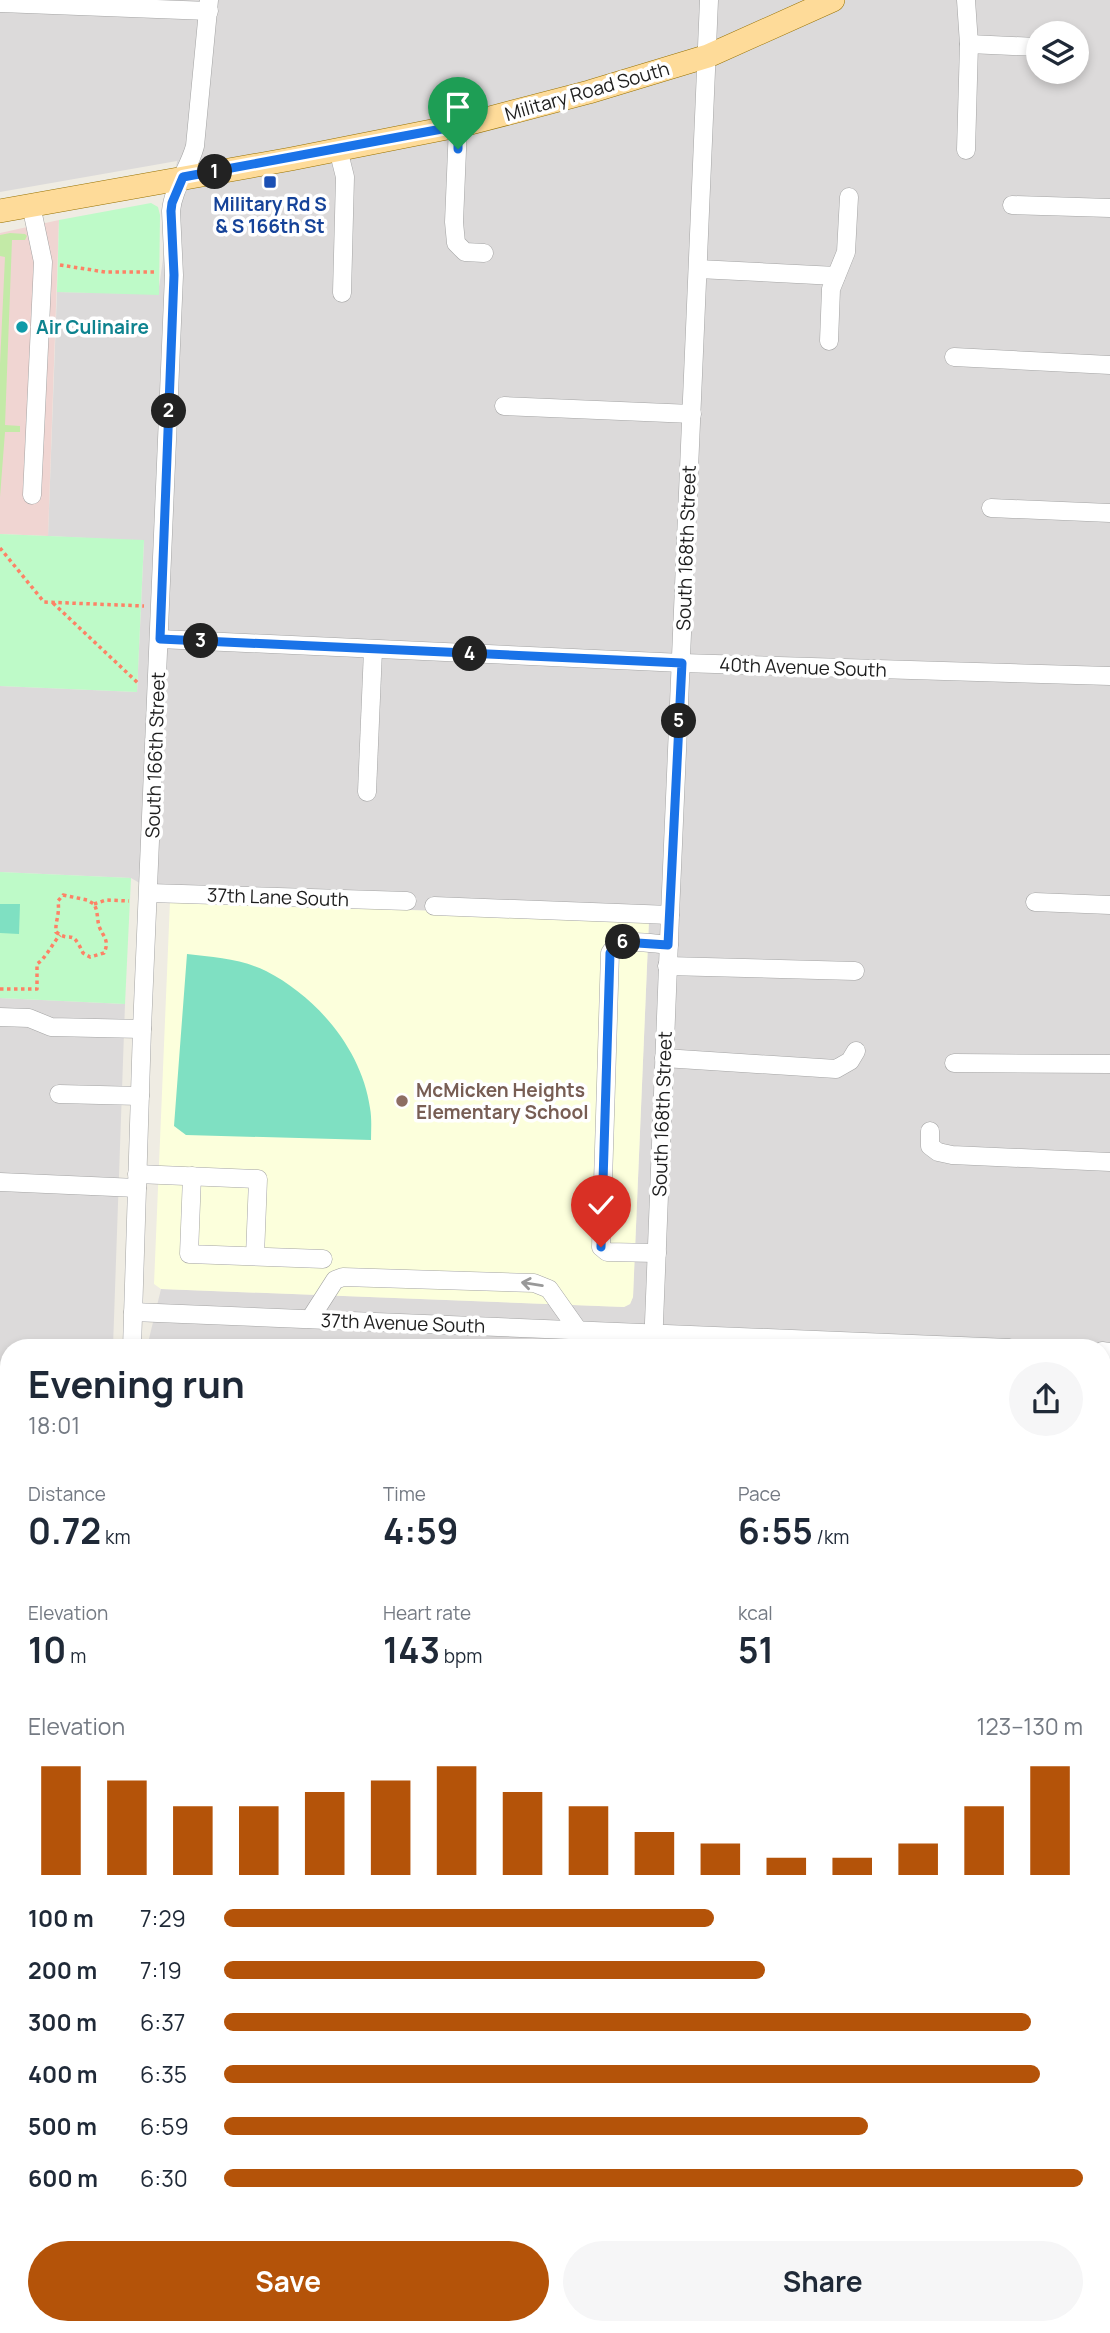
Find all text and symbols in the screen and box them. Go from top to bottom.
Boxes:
map controls [1026,21,1089,84]
button: layers [1026,21,1089,84]
street label: Military Road South [502,55,672,127]
pin [428,77,488,149]
icon: arrive [439,88,477,126]
pin: 1 [198,154,232,190]
text: 1 [210,158,219,184]
marker: Military Rd S & S 166th St [262,174,278,190]
place label: Military Rd S & S 166th St [213,191,327,239]
place label: Air Culinaire [36,314,149,340]
marker: Air Culinaire [14,319,30,335]
pin: 2 [152,394,186,428]
text: 2 [163,397,174,423]
street label: South 168th Street [670,465,702,631]
pin: 3 [184,624,218,658]
text: 3 [195,627,206,653]
pin: 4 [452,636,488,672]
text: 4 [464,640,475,666]
street label: 40th Avenue South [719,651,887,683]
street label: South 166th Street [139,671,171,839]
pin: 5 [662,704,696,738]
text: 5 [673,707,684,733]
street label: 37th Lane South [206,882,350,912]
pin: 6 [606,925,640,960]
text: 6 [617,928,628,954]
street label: South 168th Street [646,1031,678,1197]
place label: McMicken Heights Elementary School [416,1077,589,1125]
marker: McMicken Heights Elementary School [394,1093,410,1109]
pin [571,1175,631,1247]
icon: check [582,1186,620,1224]
one-way arrow [521,1278,544,1291]
street label: 37th Avenue South [320,1307,486,1339]
text: Evening run [28,1357,245,1409]
button: share [1009,1362,1083,1436]
text: 18:01 [28,1409,80,1441]
text: Distance [28,1481,106,1507]
text: Time [383,1481,426,1507]
text: Pace [738,1481,781,1507]
text: 0.72 [28,1507,101,1555]
text: 4:59 [383,1507,459,1555]
text: 6:55 [738,1507,813,1555]
text: km [101,1524,131,1550]
text: /km [813,1524,849,1550]
text: Elevation [28,1600,108,1626]
text: Heart rate [383,1600,471,1626]
text: kcal [738,1600,773,1626]
text: 10 [28,1626,66,1674]
text: 143 [383,1626,440,1674]
text: 51 [738,1626,774,1674]
text: m [66,1643,86,1669]
text: bpm [440,1643,482,1669]
text: Elevation [28,1710,125,1742]
text: 123–130 m [976,1710,1083,1742]
text: 100 m [28,1902,94,1934]
text: 7:29 [140,1902,186,1934]
text: 200 m [28,1954,97,1986]
text: 7:19 [140,1954,182,1986]
text: 300 m [28,2006,97,2038]
text: 6:37 [140,2006,185,2038]
text: 400 m [28,2058,98,2090]
text: 6:35 [140,2058,187,2090]
text: 500 m [28,2110,97,2142]
text: 6:59 [140,2110,189,2142]
text: 600 m [28,2162,98,2194]
text: 6:30 [140,2162,188,2194]
button: Save [28,2241,549,2321]
button: Share [563,2241,1083,2321]

